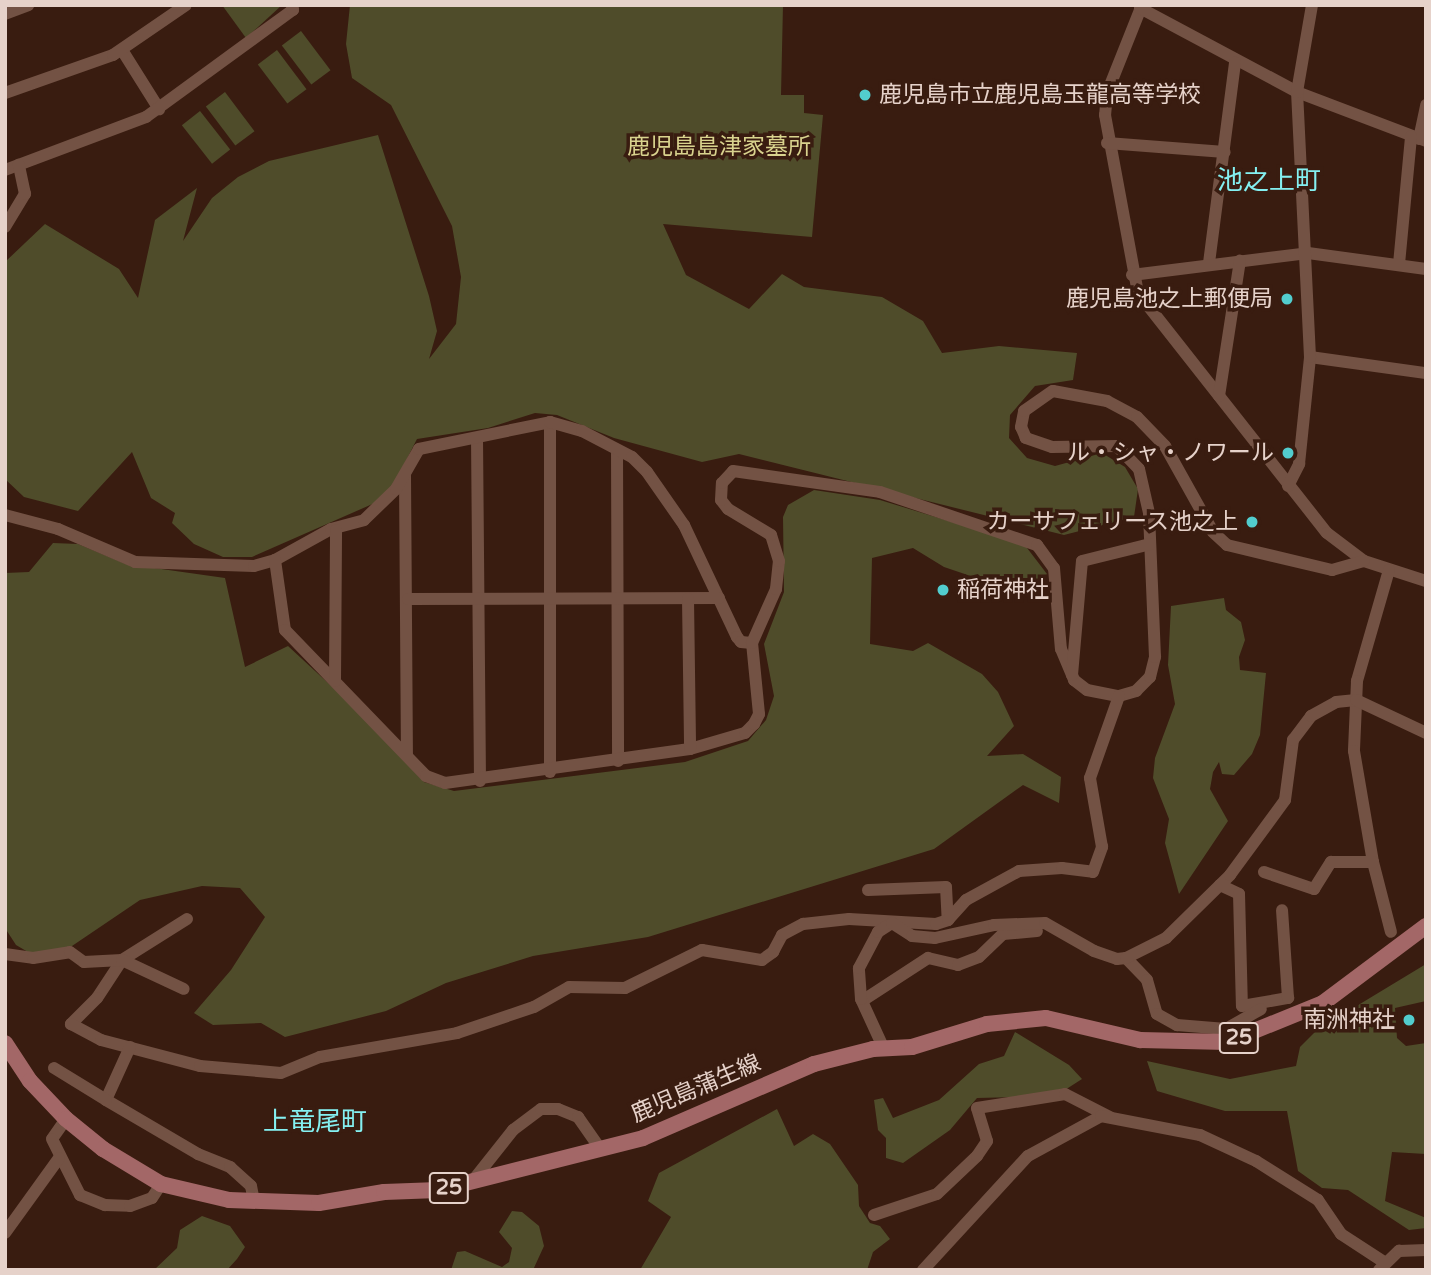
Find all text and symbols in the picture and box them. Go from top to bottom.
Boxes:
place label: 鹿児島市立鹿児島玉龍高等学校 [879,81,1201,109]
marker: 鹿児島市立鹿児島玉龍高等学校 [857,87,873,103]
park label: 鹿児島島津家墓所 [627,133,811,161]
district label: 池之上町 [1217,165,1321,197]
place label: 鹿児島池之上郵便局 [1066,285,1273,313]
marker: 鹿児島池之上郵便局 [1279,291,1295,307]
place label: ル・シャ・ノワール [1067,439,1274,467]
marker: ル・シャ・ノワール [1280,445,1296,461]
place label: カーサフェリース池之上 [985,508,1238,536]
marker: カーサフェリース池之上 [1244,514,1260,530]
place label: 稲荷神社 [957,576,1049,604]
marker: 稲荷神社 [935,582,951,598]
place label: 南洲神社 [1303,1006,1395,1034]
marker: 南洲神社 [1401,1012,1417,1028]
road number: 25 [1218,1020,1260,1056]
street label: 鹿児島蒲生線 [627,1049,765,1129]
district label: 上竜尾町 [263,1106,367,1138]
road number: 25 [428,1170,470,1206]

